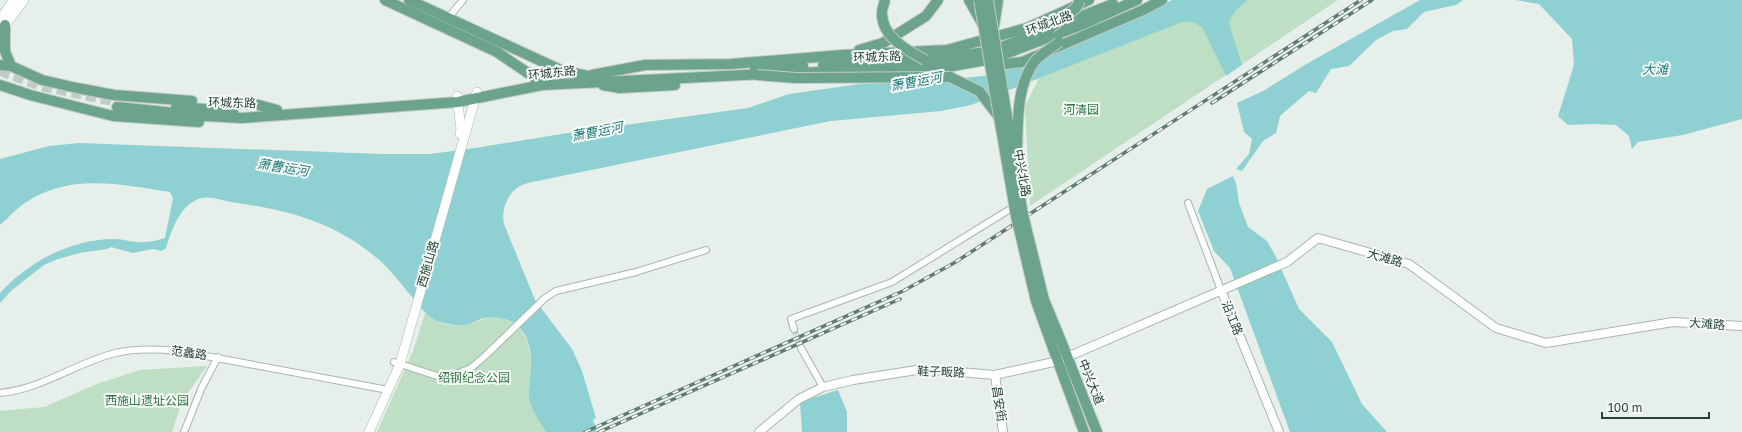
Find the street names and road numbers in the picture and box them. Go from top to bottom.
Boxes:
street label: 环城北路 [1024,7,1074,38]
street label: 环城东路 [853,48,901,65]
street label: 环城东路 [527,63,577,82]
street label: 环城东路 [208,95,256,110]
street label: 中兴北路 [1011,148,1034,198]
street label: 西施山路 [414,239,441,289]
street label: 大滩路 [1366,245,1405,270]
street label: 沿江路 [1219,298,1246,337]
street label: 大滩路 [1689,315,1726,332]
street label: 范蠡路 [170,343,208,362]
street label: 中兴大道 [1076,357,1107,407]
street label: 鞋子畈路 [917,363,965,380]
street label: 昌安街 [989,385,1010,423]

